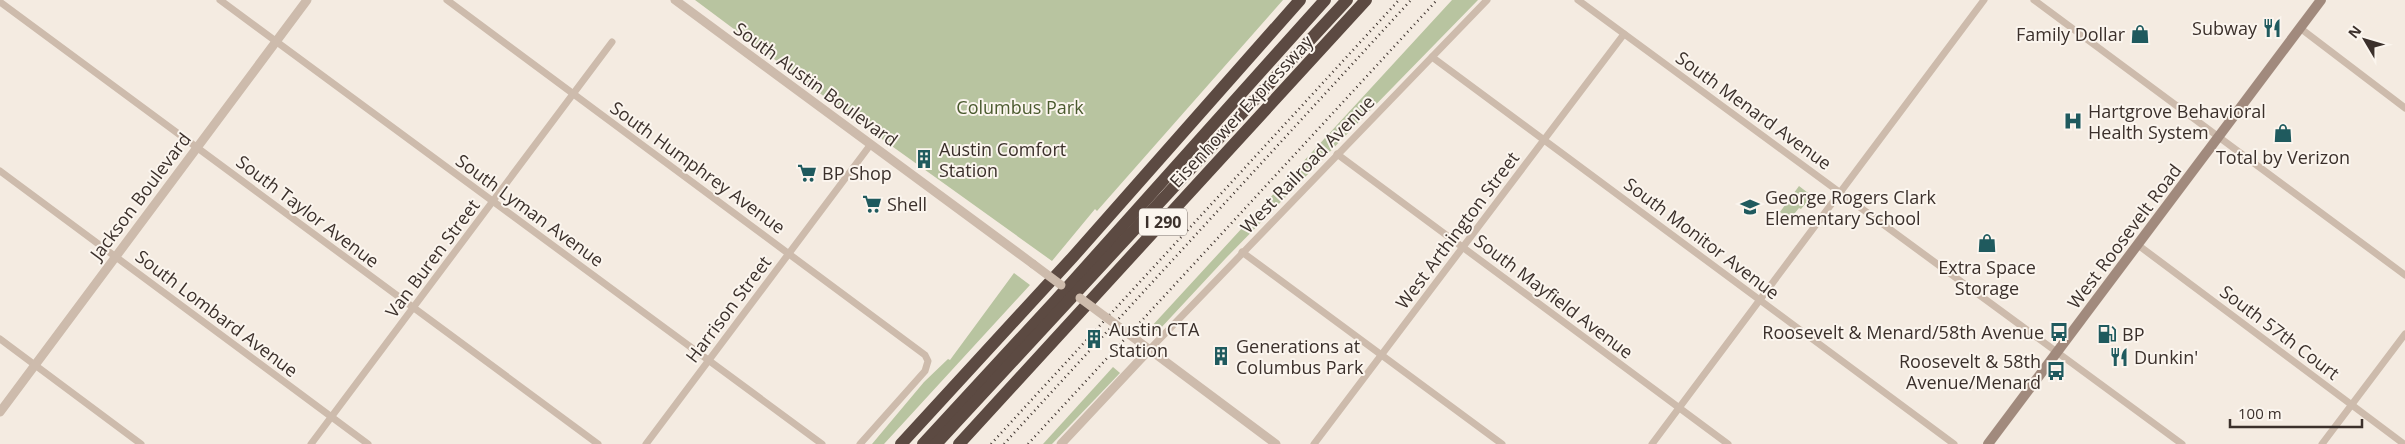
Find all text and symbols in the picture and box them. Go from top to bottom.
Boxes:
north arrow [2340,15,2390,65]
street label: South Austin Boulevard [729,16,903,152]
place label: Subway [2192,16,2258,40]
restaurant icon: Subway [2261,17,2283,39]
text: N [2343,21,2365,42]
place label: Family Dollar [2016,22,2126,46]
shop icon: Family Dollar [2129,23,2151,45]
street label: Eisenhower Expressway [1164,29,1319,192]
street label: South Menard Avenue [1671,45,1837,175]
street label: West Railroad Avenue [1235,90,1379,238]
street label: South Humphrey Avenue [606,95,790,239]
park label: Columbus Park [956,95,1084,119]
place label: Hartgrove Behavioral Health System [2088,99,2266,144]
hospital icon: Hartgrove Behavioral Health System [2062,110,2084,132]
shop icon: Total by Verizon [2272,122,2294,144]
street label: Jackson Boulevard [83,127,196,266]
place label: Austin Comfort Station [939,137,1066,182]
place label: Total by Verizon [2216,145,2350,169]
street label: West Arthington Street [1390,146,1524,314]
street label: South Lyman Avenue [451,148,609,272]
building icon: Austin Comfort Station [913,148,935,170]
street label: South Taylor Avenue [232,149,384,273]
street label: West Roosevelt Road [2062,159,2186,313]
place label: BP Shop [822,161,892,185]
supermarket icon: BP Shop [796,162,818,184]
street label: South Monitor Avenue [1620,172,1784,304]
place label: George Rogers Clark Elementary School [1765,185,1937,230]
place label: Shell [887,192,927,216]
supermarket icon: Shell [861,193,883,215]
street label: Van Buren Street [380,194,484,322]
school or university icon: George Rogers Clark Elementary School [1739,196,1761,218]
road number: I 290 [1139,208,1187,236]
street label: South Mayfield Avenue [1470,228,1638,364]
shop icon: Extra Space Storage [1976,232,1998,254]
street label: South Lombard Avenue [131,244,303,382]
street label: Harrison Street [680,251,776,367]
place label: Extra Space Storage [1938,255,2036,300]
street label: South 57th Court [2215,279,2345,385]
place label: Austin CTA Station [1109,317,1200,362]
place label: Roosevelt & Menard/58th Avenue [1762,320,2044,344]
bus stop icon: Roosevelt & Menard/58th Avenue [2048,321,2070,343]
place label: BP [2122,322,2144,346]
fuel station icon: BP [2096,323,2118,345]
building icon: Austin CTA Station [1083,328,1105,350]
place label: Generations at Columbus Park [1236,334,1364,379]
building icon: Generations at Columbus Park [1210,345,1232,367]
place label: Dunkin' [2134,345,2198,369]
restaurant icon: Dunkin' [2108,346,2130,368]
place label: Roosevelt & 58th Avenue/Menard [1899,349,2041,394]
bus stop icon: Roosevelt & 58th Avenue/Menard [2045,360,2067,382]
scale bar [2230,396,2362,428]
text: 100 m [2238,403,2282,423]

